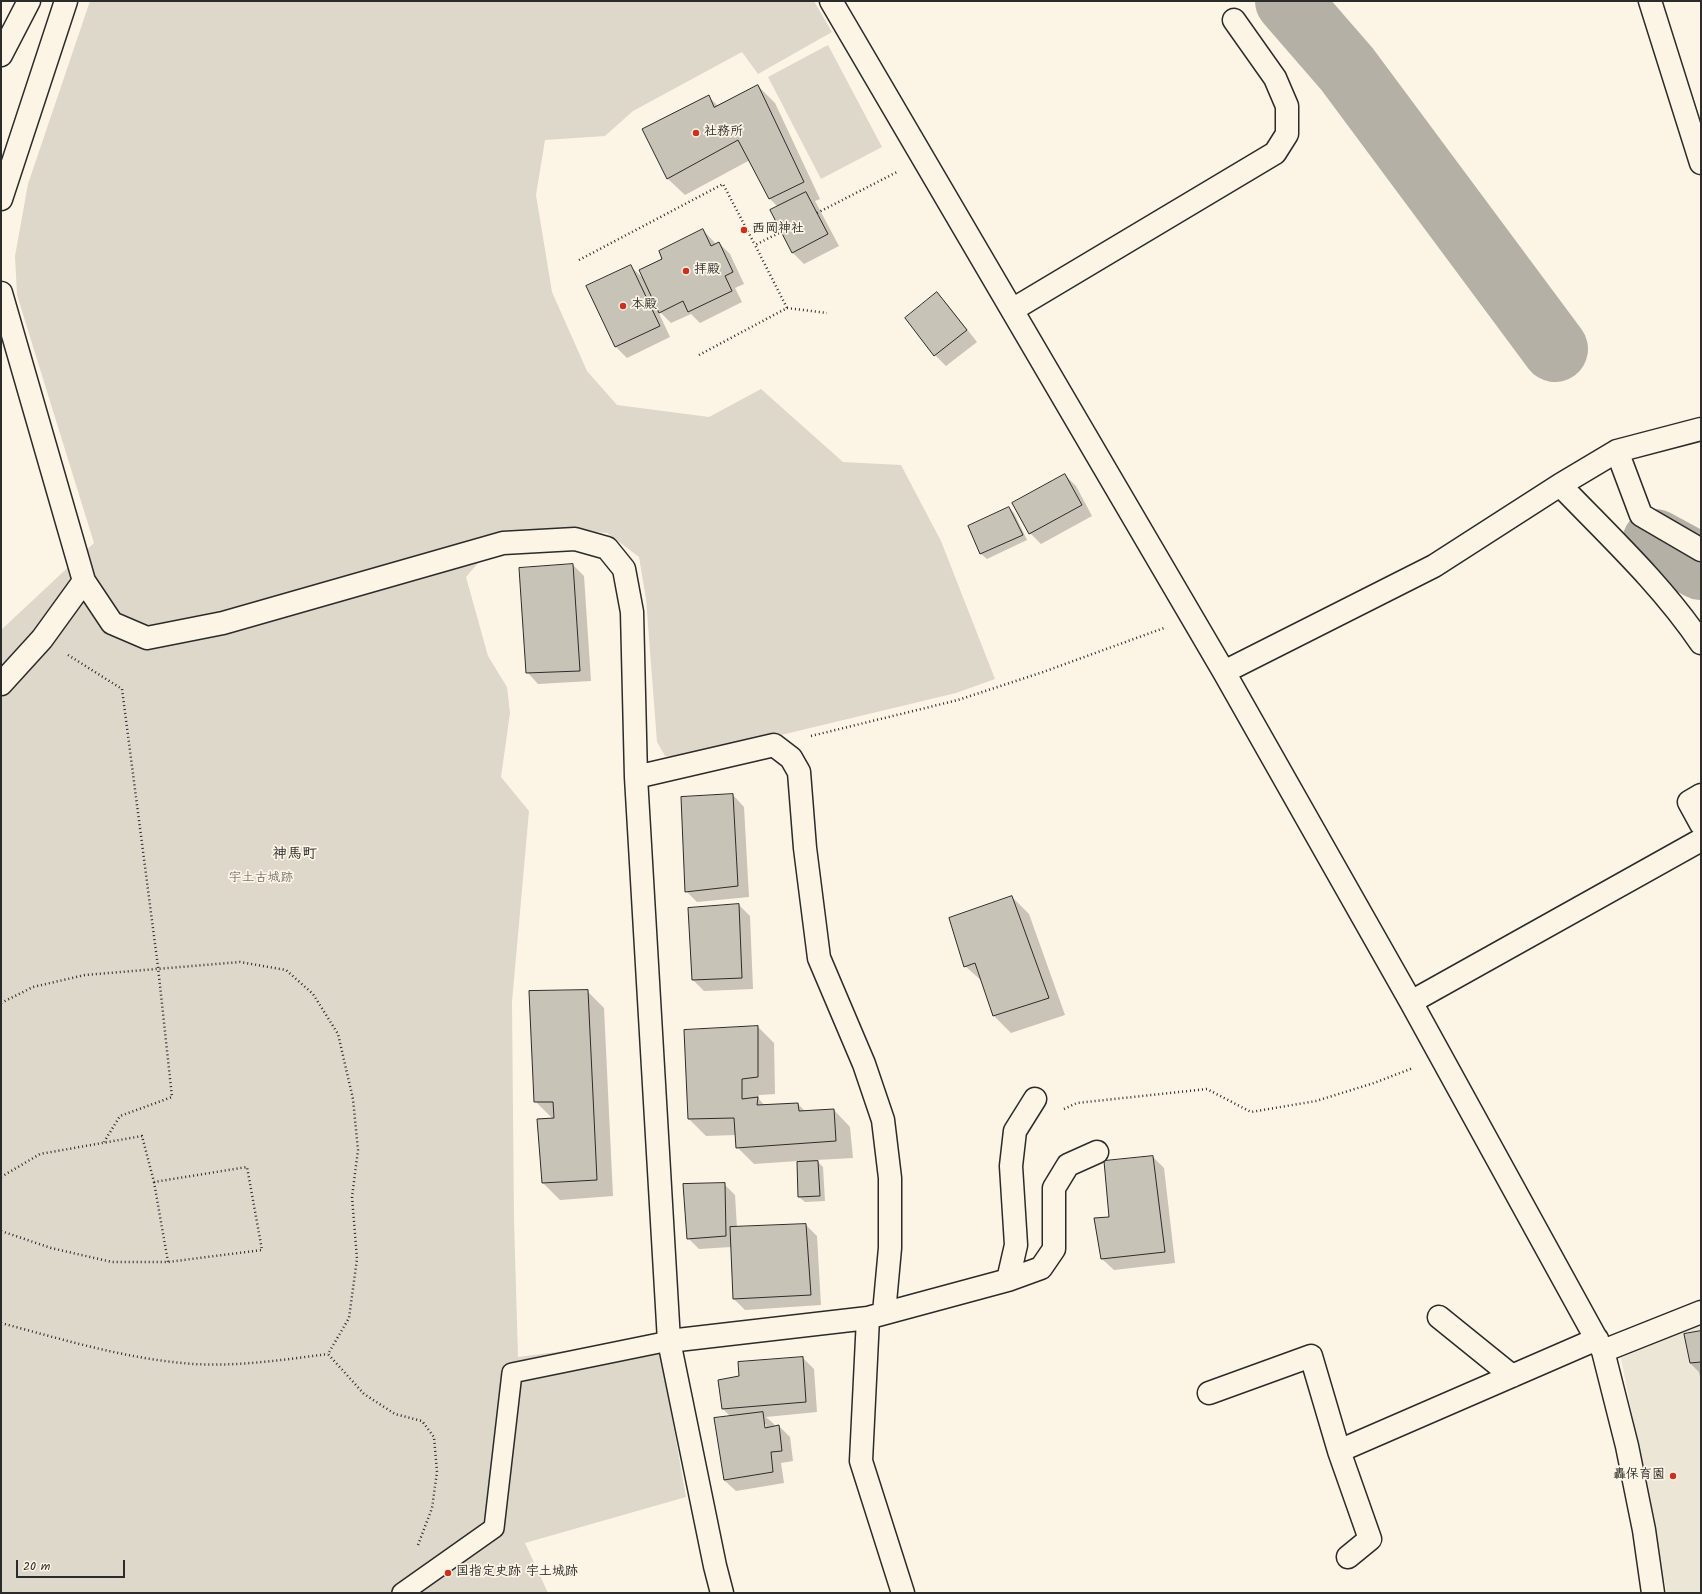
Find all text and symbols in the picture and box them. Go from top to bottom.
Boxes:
place label: 社務所 [704,125,743,141]
marker: 社務所 [691,128,701,138]
place label: 西岡神社 [752,222,804,238]
marker: 西岡神社 [739,225,749,235]
place label: 拝殿 [694,263,720,279]
marker: 拝殿 [681,266,691,276]
place label: 本殿 [631,298,657,314]
marker: 本殿 [618,301,628,311]
district label: 神馬町 [273,846,317,864]
park label: 宇土古城跡 [229,871,293,887]
place label: 轟保育園 [1613,1468,1665,1484]
marker: 轟保育園 [1668,1471,1678,1481]
scale bar [18,1552,127,1578]
text: 20 m [23,1557,50,1576]
place label: 国指定史跡 宇土城跡 [456,1565,578,1581]
marker: 国指定史跡 宇土城跡 [443,1568,453,1578]

